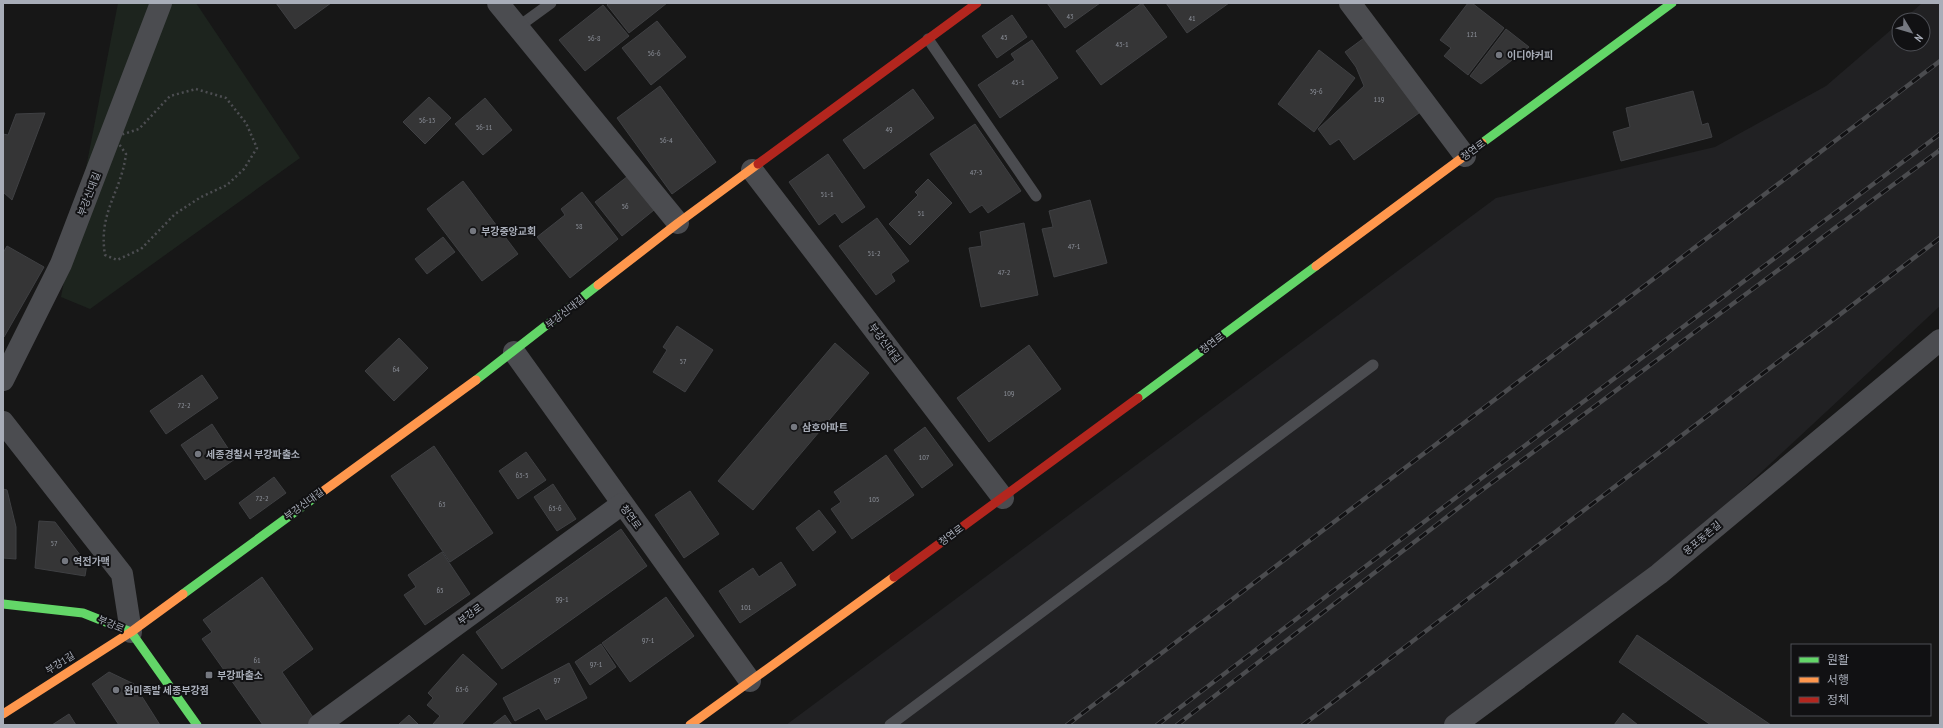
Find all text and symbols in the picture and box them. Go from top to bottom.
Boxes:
house number: 43 [1066,11,1074,21]
north arrow [1891,12,1931,52]
house number: 41 [1188,13,1196,23]
house number: 121 [1467,29,1478,39]
house number: 45 [1000,32,1008,42]
text: N [1912,32,1926,45]
house number: 56-8 [587,33,601,43]
house number: 43-1 [1115,39,1129,49]
house number: 56-6 [647,48,661,58]
place label: 이디야커피 [1507,49,1553,62]
marker: 이디야커피 [1494,50,1504,60]
house number: 45-1 [1011,77,1025,87]
house number: 39-6 [1309,86,1323,96]
house number: 119 [1374,94,1385,104]
house number: 56-13 [419,115,436,125]
house number: 56-11 [476,122,493,132]
house number: 49 [885,124,893,134]
house number: 56-4 [659,135,673,145]
street label: 청연로 [1458,137,1488,163]
house number: 47-3 [970,167,983,177]
street label: 부강신대길 [75,170,103,218]
house number: 51-1 [820,189,834,199]
house number: 56 [621,201,629,211]
house number: 51 [917,208,925,218]
house number: 58 [575,221,583,231]
place label: 부강중앙교회 [481,225,536,238]
marker: 부강중앙교회 [468,226,478,236]
house number: 47-1 [1068,241,1081,251]
house number: 51-2 [867,248,881,258]
house number: 47-2 [998,267,1011,277]
street label: 부강신대길 [543,293,587,331]
street label: 부강신대길 [866,321,904,365]
street label: 청연로 [1197,330,1227,356]
house number: 57 [679,356,687,366]
house number: 64 [392,364,400,374]
house number: 109 [1004,388,1015,398]
house number: 72-2 [177,400,191,410]
place label: 삼호아파트 [802,421,848,434]
marker: 삼호아파트 [789,422,799,432]
place label: 세종경찰서 부강파출소 [206,448,300,461]
marker: 세종경찰서 부강파출소 [193,449,203,459]
house number: 107 [919,452,930,462]
house number: 63-5 [515,470,529,480]
street label: 부강신대길 [282,485,326,523]
house number: 72-2 [255,493,269,503]
house number: 105 [869,494,879,504]
house number: 63 [438,499,446,509]
street label: 청연로 [618,502,644,532]
house number: 63-6 [548,503,562,513]
street label: 용포동촌길 [1680,518,1724,558]
street label: 청연로 [936,522,966,548]
house number: 57 [50,538,58,548]
place label: 역전가맥 [73,555,110,568]
marker: 역전가맥 [60,556,70,566]
house number: 65 [436,585,444,595]
house number: 99-1 [555,594,569,604]
street label: 부강로 [455,601,485,627]
house number: 101 [741,602,752,612]
street label: 부강로 [96,613,126,635]
house number: 97-1 [642,635,655,645]
legend [1791,644,1931,716]
street label: 부강1길 [43,649,77,677]
text: 원활 [1827,652,1849,667]
house number: 61 [253,655,261,665]
house number: 97-1 [590,659,603,669]
place label: 부강파출소 [217,669,263,682]
marker: 부강파출소 [204,670,214,680]
text: 서행 [1827,672,1849,687]
house number: 97 [553,675,561,685]
place label: 완미족발 세종부강점 [124,684,209,697]
house number: 63-6 [455,684,469,694]
marker: 완미족발 세종부강점 [111,685,121,695]
text: 정체 [1827,692,1849,707]

